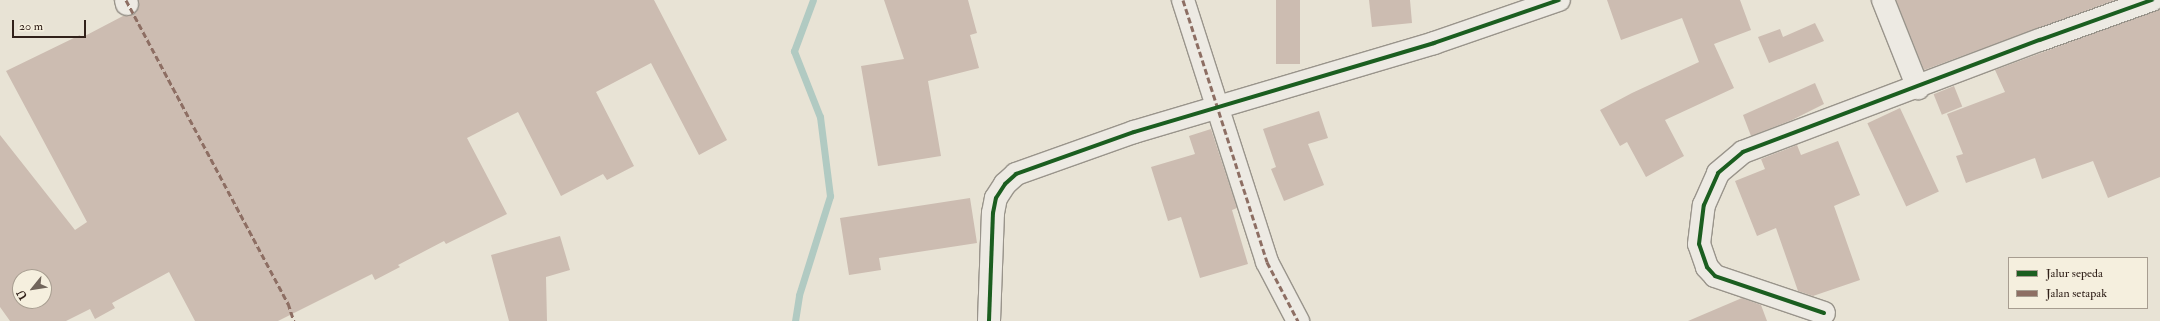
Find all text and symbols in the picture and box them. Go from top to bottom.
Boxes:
scale bar [14,12,88,38]
text: 20 m [19,19,43,34]
legend [2008,257,2148,309]
text: Jalur sepeda [2046,266,2103,281]
north arrow [12,269,52,309]
text: Jalan setapak [2046,286,2107,301]
text: U [14,288,30,302]

